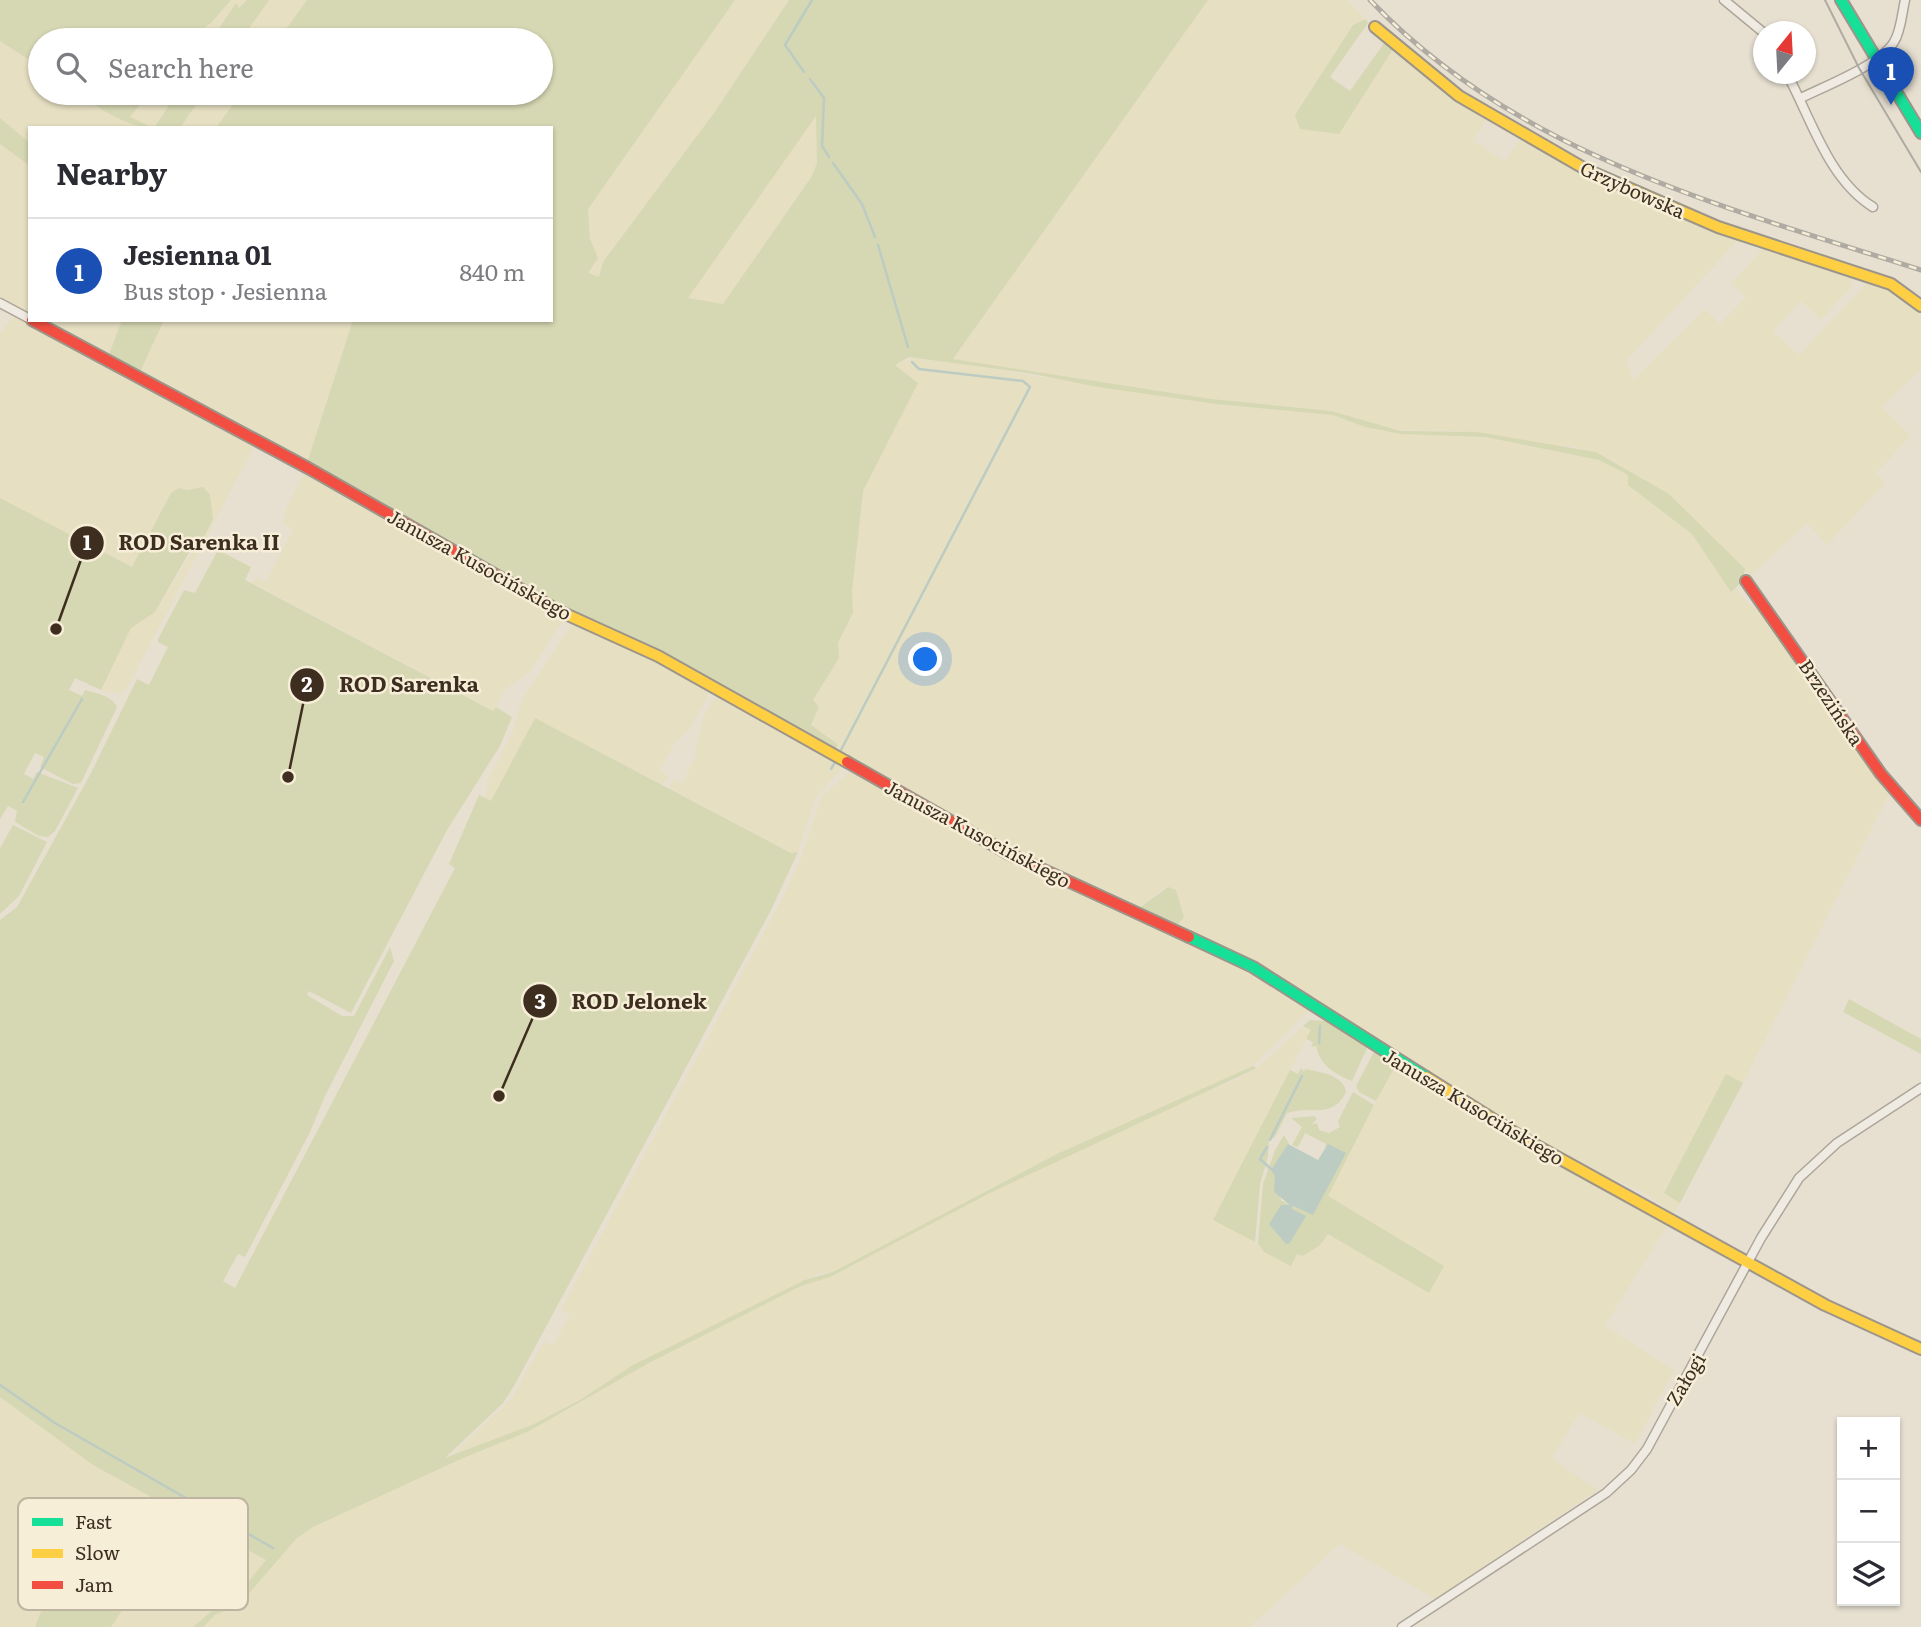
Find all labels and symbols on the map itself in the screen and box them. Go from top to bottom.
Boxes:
north arrow [1753,21,1816,84]
pin: 1 [1868,47,1914,105]
street label: Grzybowska [1576,153,1691,225]
street label: Janusza Kusocińskiego [383,502,577,626]
callout: ROD Sarenka II [69,522,294,564]
text: 1 [83,525,92,556]
text: ROD Sarenka II [118,525,280,556]
your location [908,642,942,676]
street label: Brzezińska [1793,653,1872,751]
callout: ROD Sarenka [290,664,493,706]
text: 2 [301,667,313,698]
text: ROD Sarenka [339,667,480,698]
street label: Janusza Kusocińskiego [880,772,1076,894]
callout: ROD Jelonek [522,980,721,1022]
text: 3 [534,984,546,1015]
text: ROD Jelonek [571,984,708,1015]
street label: Janusza Kusocińskiego [1378,1041,1570,1171]
street label: Załogi [1658,1347,1712,1411]
legend [18,1498,248,1610]
text: Fast [75,1507,112,1535]
text: Slow [75,1538,120,1566]
text: Jam [75,1570,113,1598]

